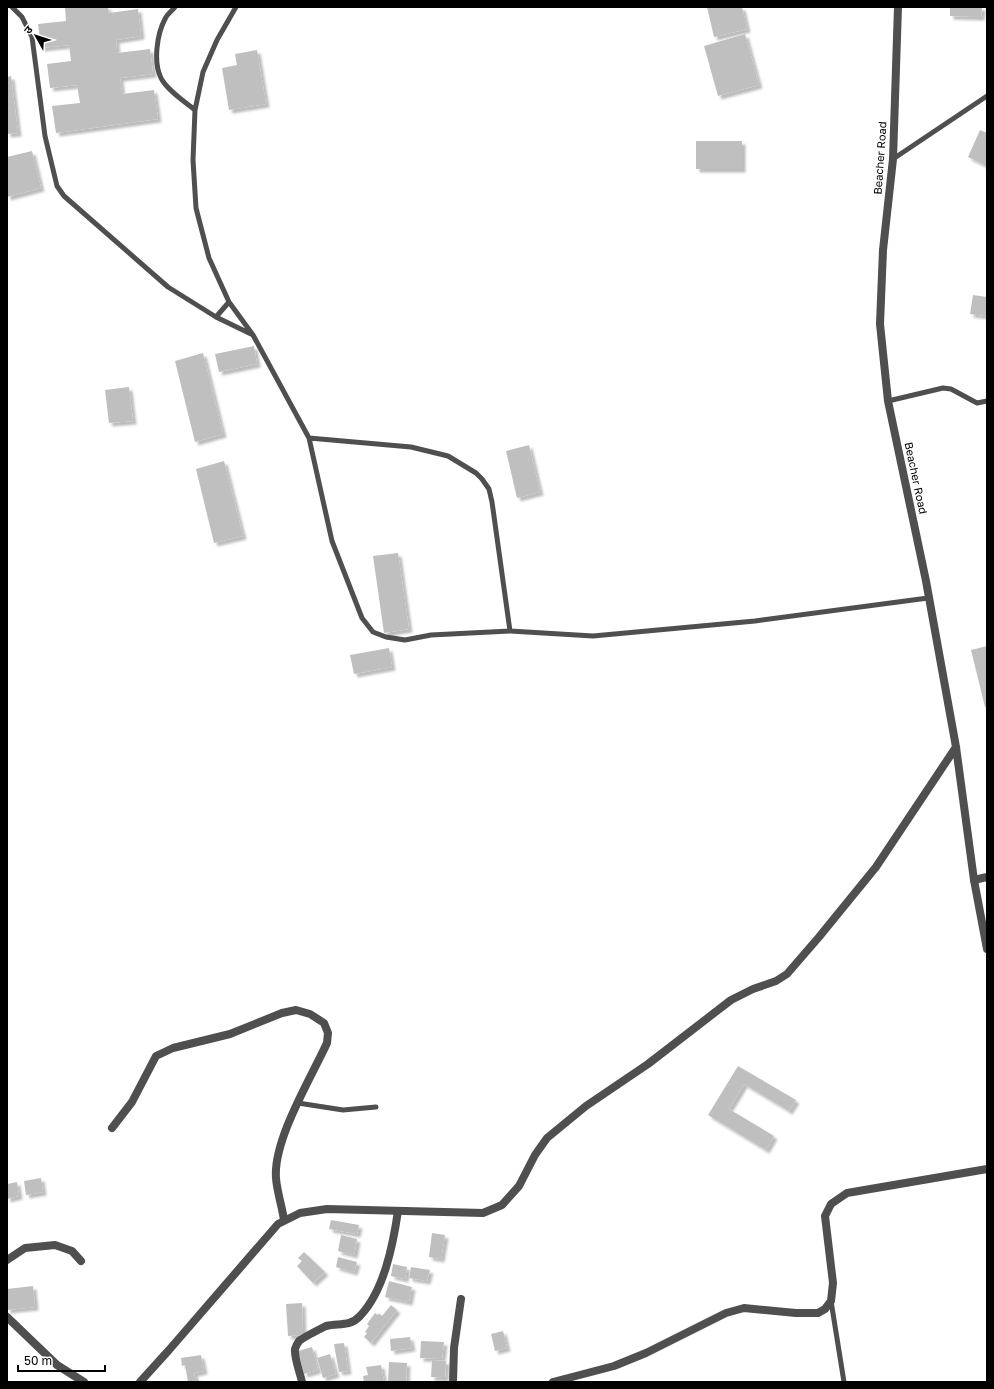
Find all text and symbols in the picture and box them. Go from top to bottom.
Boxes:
north arrow [16,16,56,56]
text: उ [21,22,35,36]
street label: Beacher Road [870,121,889,195]
street label: Beacher Road [903,441,930,515]
scale bar [18,1347,105,1373]
text: 50 m [24,1353,52,1368]

